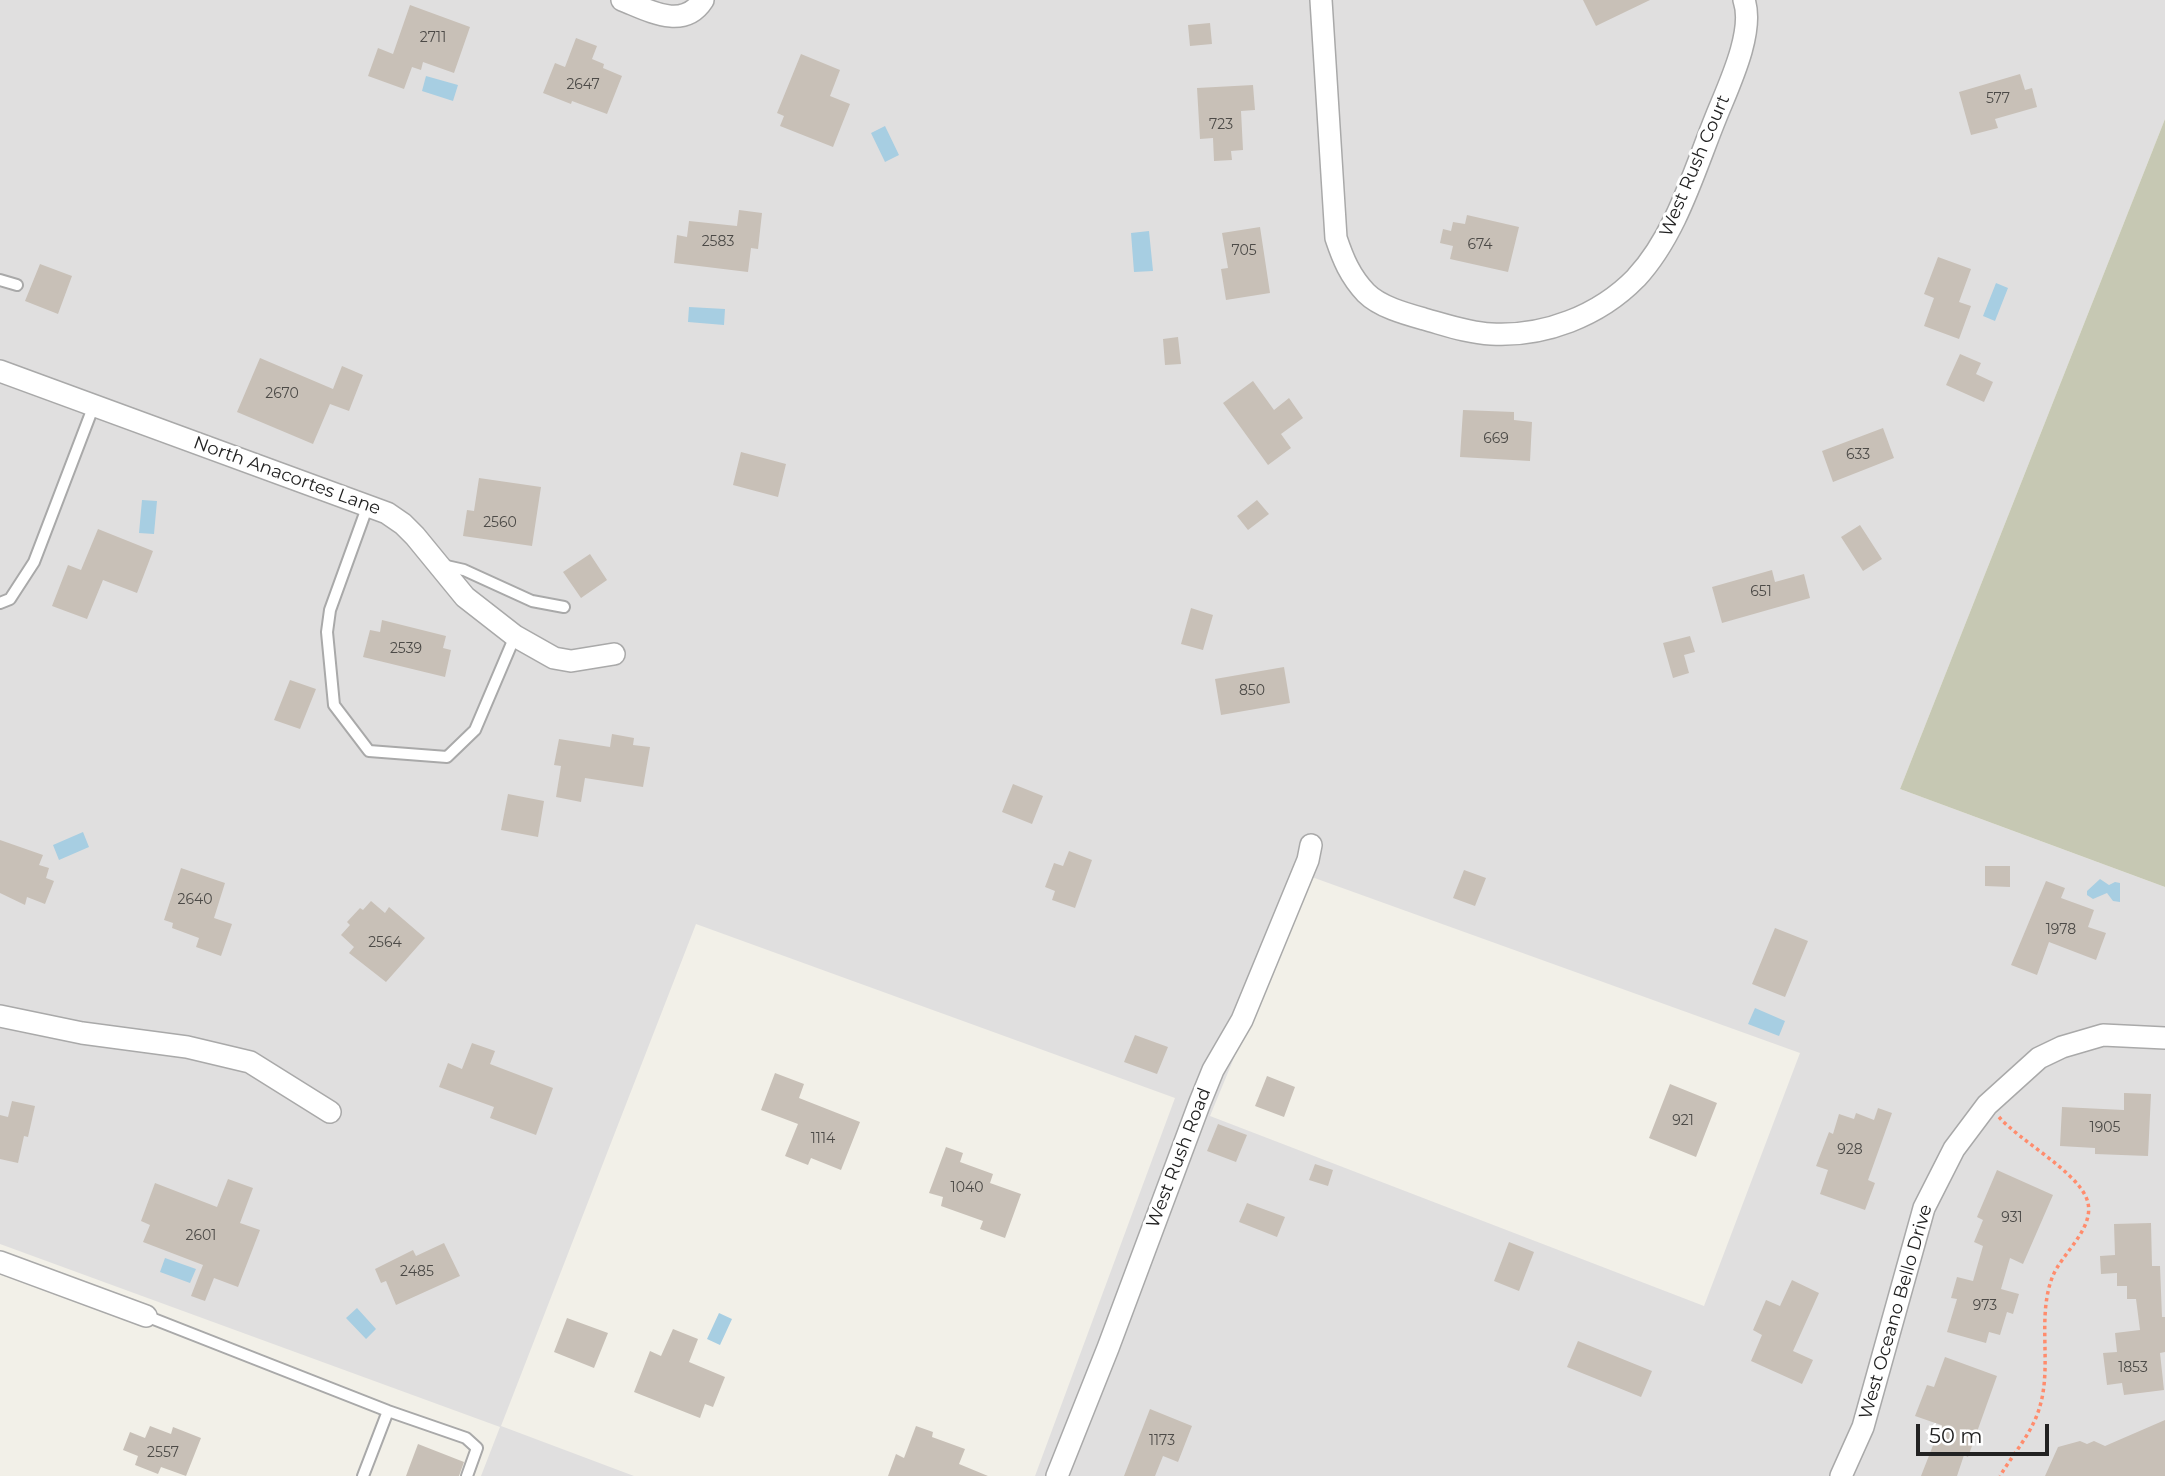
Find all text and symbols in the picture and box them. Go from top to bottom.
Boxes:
house number: 2711 [420,30,446,46]
house number: 2647 [566,77,600,93]
house number: 577 [1986,91,2010,107]
street label: West Rush Court [1655,92,1735,240]
house number: 723 [1209,117,1233,133]
house number: 2583 [702,234,734,250]
house number: 674 [1467,237,1493,253]
house number: 705 [1231,243,1257,259]
house number: 2670 [265,386,299,402]
house number: 669 [1483,431,1509,447]
street label: North Anacortes Lane [190,432,384,520]
house number: 633 [1846,447,1870,463]
house number: 2560 [483,515,517,531]
house number: 651 [1750,584,1772,600]
house number: 2539 [390,641,422,657]
house number: 850 [1239,683,1265,699]
house number: 2640 [178,892,212,908]
house number: 1978 [2046,922,2076,938]
house number: 2564 [368,935,402,951]
street label: West Rush Road [1142,1085,1216,1231]
house number: 921 [1672,1113,1694,1129]
house number: 1905 [2090,1120,2120,1136]
house number: 1114 [811,1131,835,1147]
house number: 928 [1837,1142,1863,1158]
house number: 1040 [951,1180,983,1196]
street label: West Oceano Bello Drive [1855,1202,1937,1422]
house number: 931 [2001,1210,2023,1226]
house number: 2601 [186,1228,216,1244]
house number: 2485 [400,1264,434,1280]
house number: 973 [1973,1298,1997,1314]
house number: 1853 [2118,1360,2148,1376]
scale bar [1920,1410,2053,1454]
text: 50 m [1929,1423,1983,1448]
house number: 1173 [1149,1433,1175,1449]
house number: 2557 [147,1445,179,1461]

